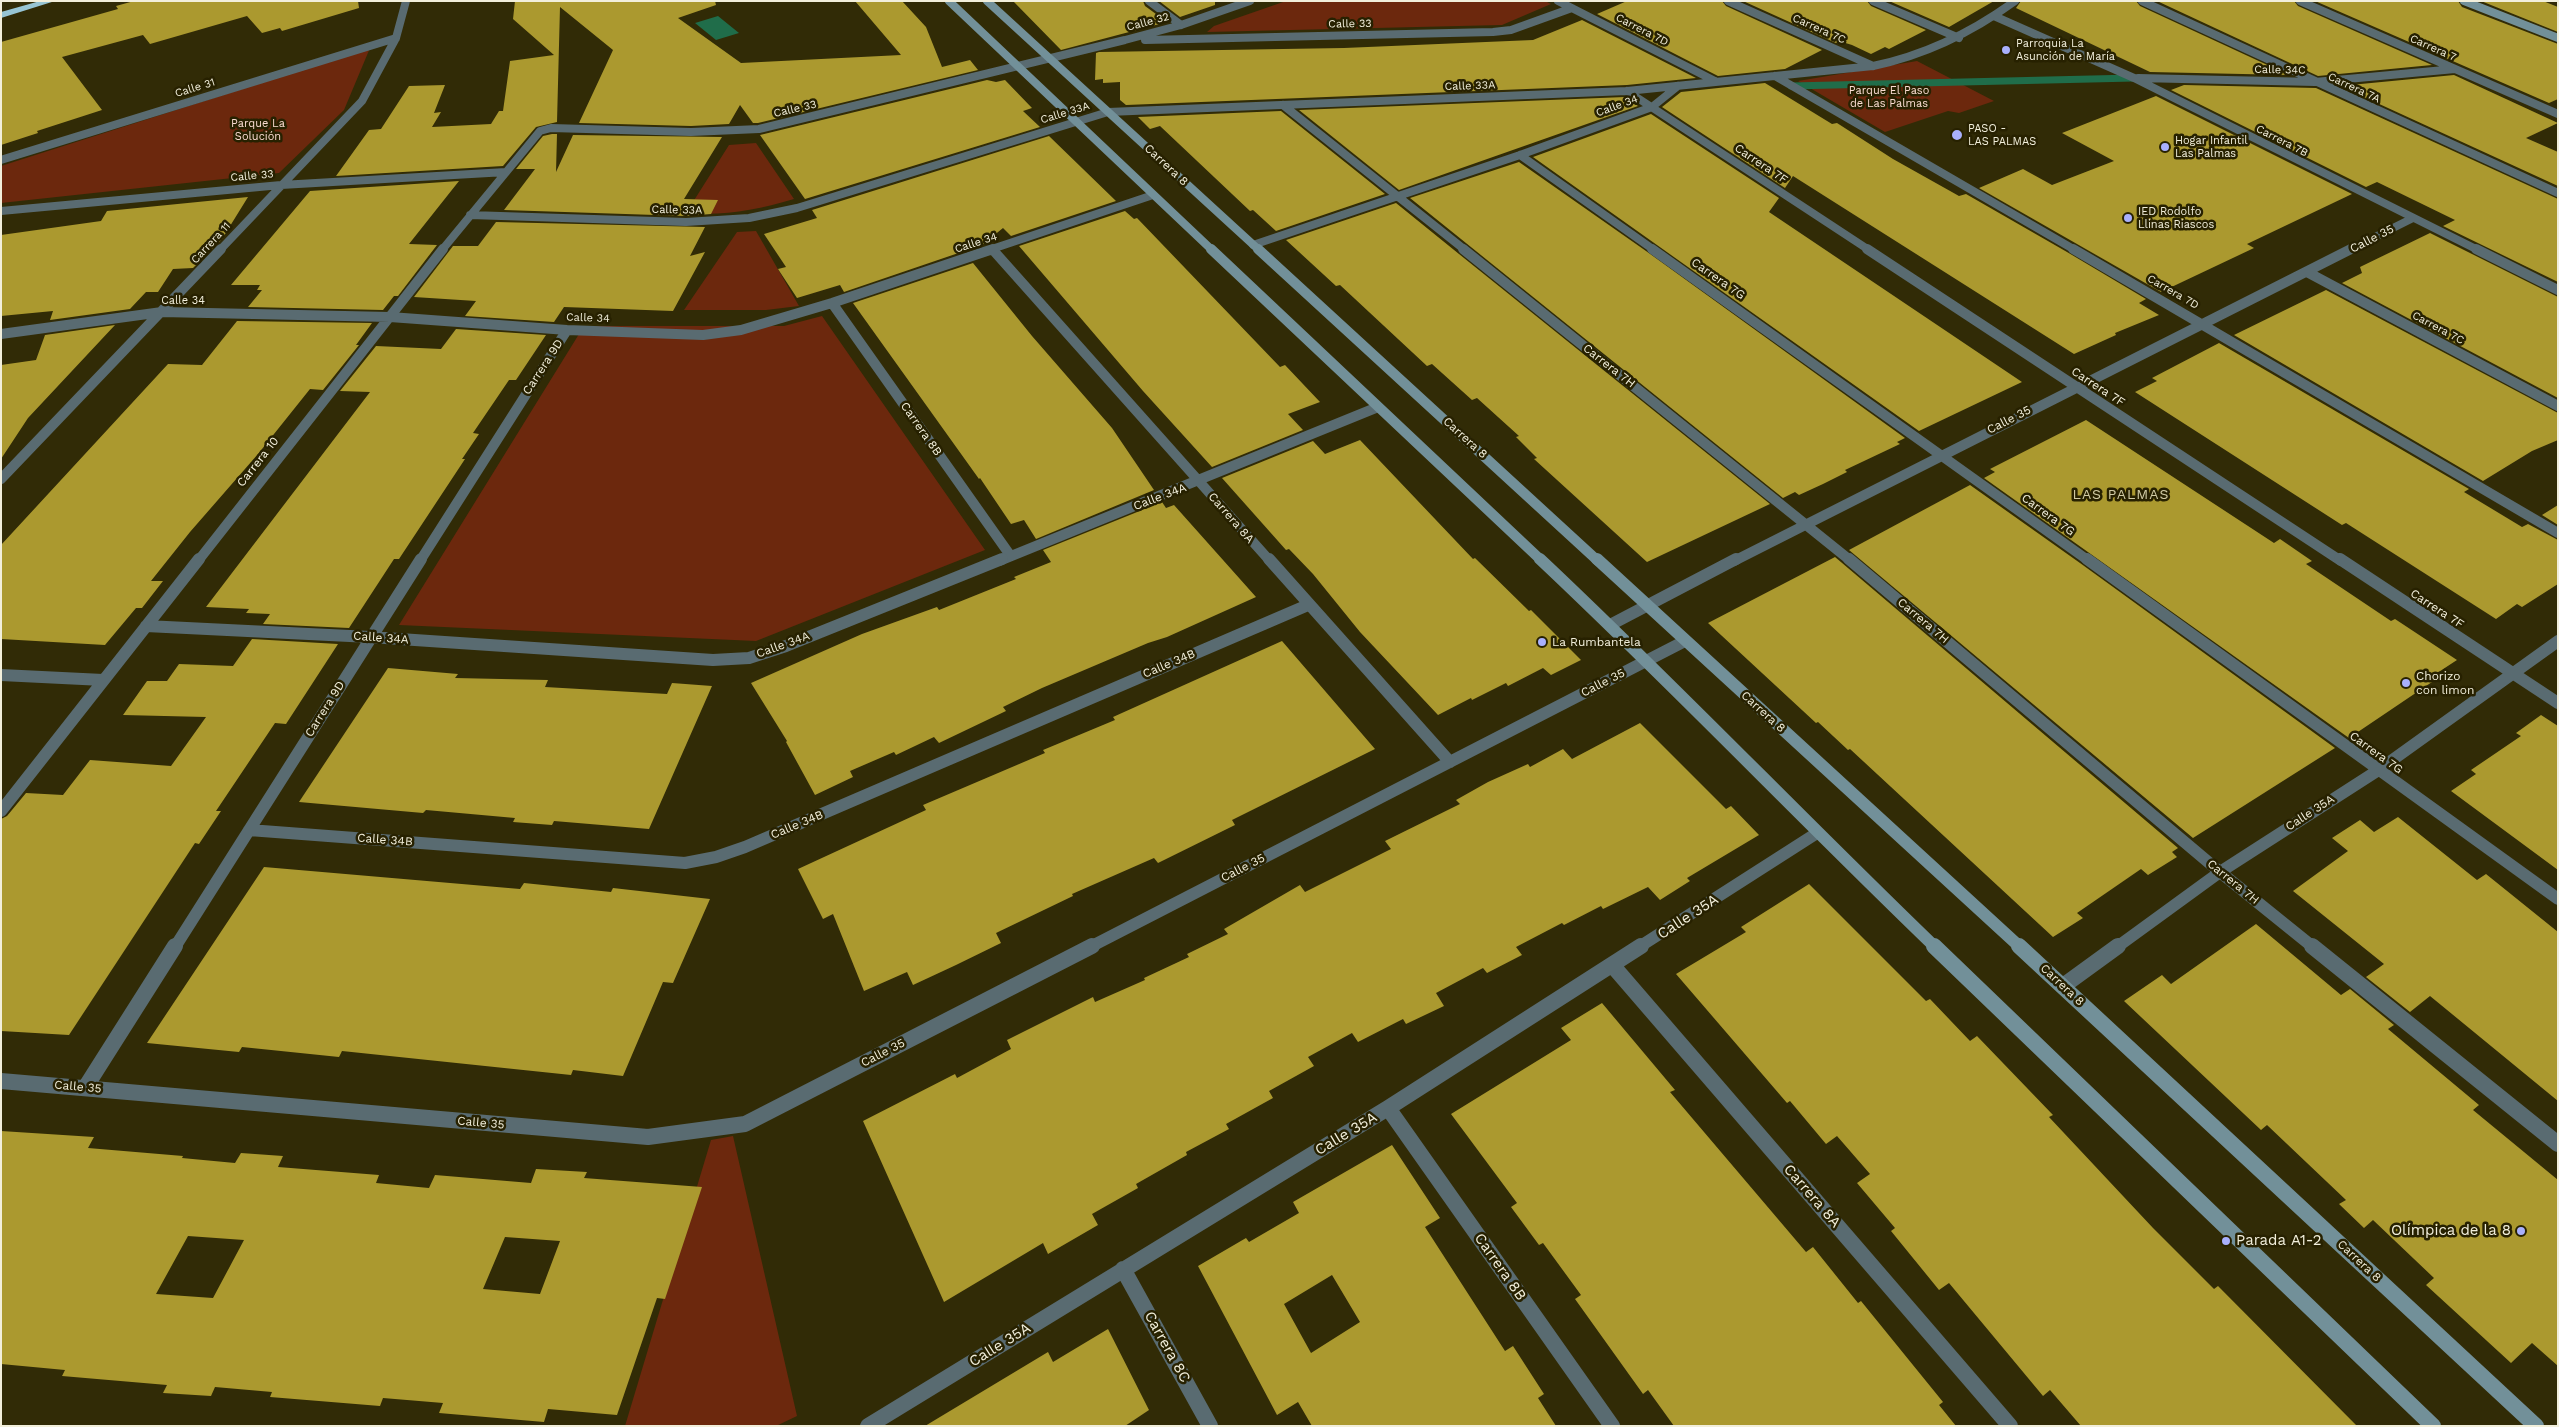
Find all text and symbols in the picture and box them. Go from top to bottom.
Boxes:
street label: Calle 32 [1125,10,1171,34]
street label: Carrera 7D [1613,11,1671,49]
street label: Carrera 7C [1790,11,1848,47]
street label: Calle 33 [1328,17,1372,31]
street label: Carrera 7 [2408,32,2458,64]
place label: Parroquia La Asunción de María [2016,37,2115,63]
marker: Parroquia La Asunción de María [2000,44,2012,56]
street label: Calle 34C [2254,63,2306,77]
street label: Carrera 7A [2326,70,2382,106]
street label: Calle 31 [173,76,217,100]
street label: Calle 33A [1444,79,1496,93]
park label: Parque El Paso de Las Palmas [1849,84,1929,110]
street label: Calle 34 [1594,92,1640,120]
street label: Calle 33 [772,98,818,120]
street label: Calle 33A [1039,99,1091,127]
park label: Parque La Solución [231,117,285,143]
place label: PASO - LAS PALMAS [1968,122,2036,148]
street label: Carrera 7B [2254,122,2310,160]
marker: PASO - LAS PALMAS [1950,128,1964,142]
place label: Hogar Infantil Las Palmas [2175,134,2248,160]
street label: Carrera 8 [1141,141,1191,189]
street label: Carrera 7F [1732,141,1790,187]
marker: Hogar Infantil Las Palmas [2159,141,2171,153]
street label: Calle 33 [230,168,274,184]
street label: Calle 33A [652,203,702,217]
place label: IED Rodolfo Llinas Riascos [2138,205,2214,231]
marker: IED Rodolfo Llinas Riascos [2122,212,2134,224]
street label: Carrera 11 [189,220,233,266]
street label: Calle 35 [2348,222,2396,256]
street label: Calle 34 [953,230,999,256]
street label: Carrera 7G [1688,255,1748,303]
street label: Carrera 7D [2145,272,2201,312]
street label: Calle 34 [161,294,205,308]
street label: Carrera 7C [2410,309,2466,347]
street label: Calle 34 [566,311,610,325]
street label: Carrera 9D [520,337,566,397]
street label: Carrera 7H [1580,341,1638,391]
street label: Carrera 7F [2068,364,2128,410]
street label: Carrera 8B [897,399,945,459]
street label: Calle 35 [1985,403,2033,437]
street label: Carrera 8 [1440,414,1490,462]
street label: Carrera 10 [234,434,282,490]
street label: Calle 34A [1131,480,1189,514]
district label: LAS PALMAS [2071,487,2171,503]
street label: Carrera 8A [1205,490,1257,546]
street label: Carrera 7G [2019,491,2077,539]
street label: Carrera 7F [2407,586,2467,632]
street label: Carrera 7H [1894,595,1952,647]
street label: Calle 34A [353,629,409,647]
street label: Calle 34A [754,629,812,661]
place label: La Rumbantela [1552,635,1641,649]
marker: La Rumbantela [1536,636,1548,648]
street label: Calle 34B [1141,647,1197,681]
street label: Calle 35 [1579,666,1627,700]
place label: Chorizo con limon [2416,669,2474,697]
marker: Chorizo con limon [2400,677,2412,689]
street label: Carrera 9D [302,678,348,740]
street label: Carrera 8 [1738,688,1788,736]
street label: Carrera 7G [2347,729,2405,777]
street label: Calle 35A [2283,792,2337,834]
street label: Calle 34B [769,808,825,842]
street label: Calle 34B [357,831,413,849]
street label: Calle 35 [1219,851,1267,885]
street label: Carrera 7H [2204,857,2262,907]
street label: Calle 35A [1654,891,1722,943]
street label: Carrera 8 [2037,961,2087,1009]
street label: Calle 35 [859,1036,907,1070]
street label: Calle 35 [54,1078,102,1096]
street label: Calle 35A [1312,1108,1380,1160]
street label: Calle 35 [457,1114,505,1132]
street label: Carrera 8A [1780,1161,1844,1231]
place label: Olímpica de la 8 [2391,1222,2511,1240]
marker: Olímpica de la 8 [2515,1225,2527,1237]
street label: Carrera 8B [1470,1230,1530,1304]
place label: Parada A1-2 [2236,1232,2322,1250]
marker: Parada A1-2 [2220,1235,2232,1247]
street label: Carrera 8 [2334,1237,2384,1285]
street label: Carrera 8C [1140,1308,1194,1386]
street label: Calle 35A [966,1319,1034,1371]

